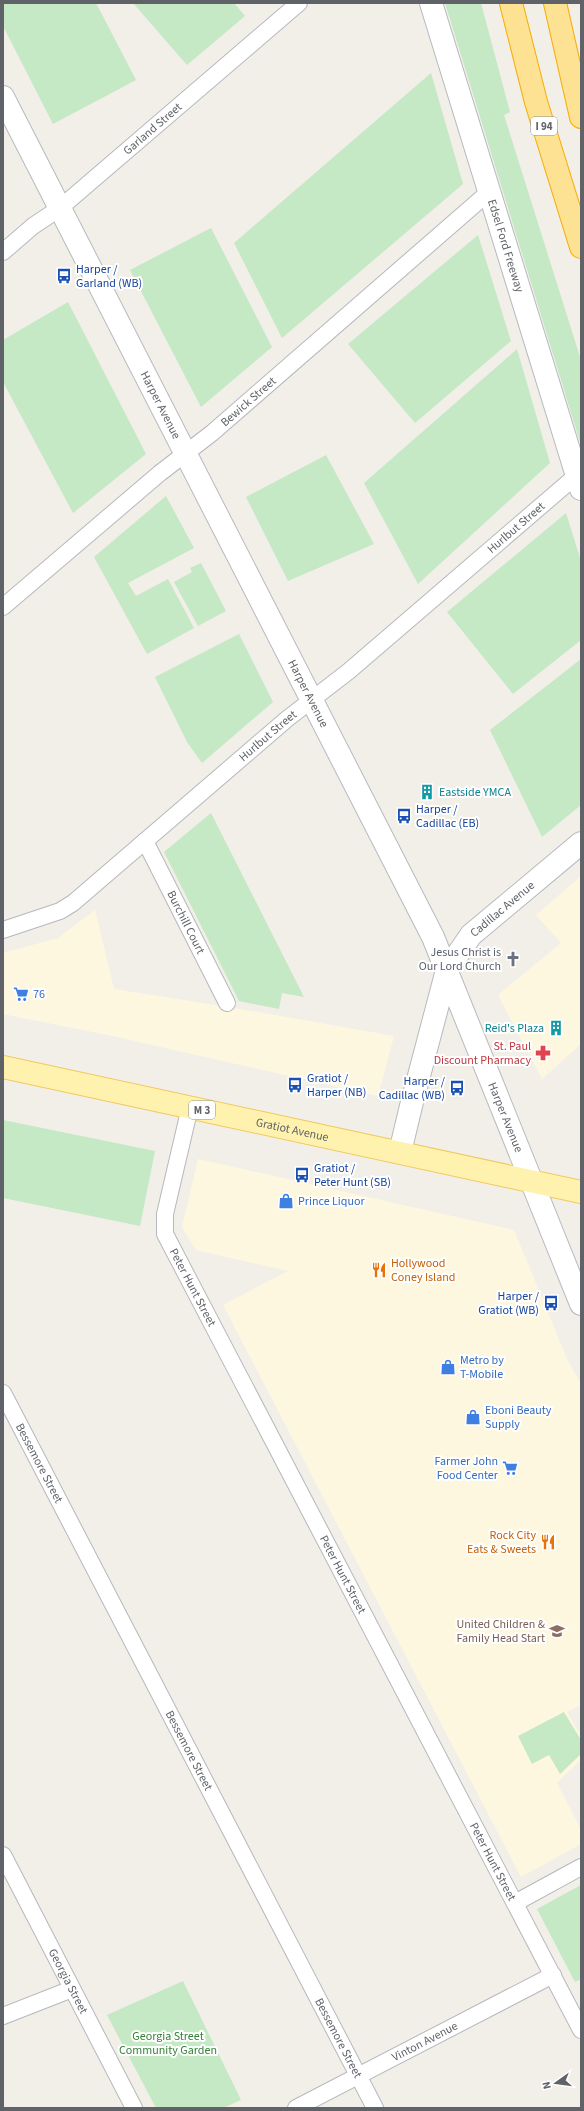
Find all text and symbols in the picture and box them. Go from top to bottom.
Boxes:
street label: Garland Street [119,99,186,159]
road number: I 94 [531,117,557,135]
street label: Edsel Ford Freeway [484,197,528,295]
place label: Harper / Garland (WB) [76,261,142,292]
bus stop icon: Harper / Garland (WB) [55,267,73,285]
street label: Harper Avenue [136,368,185,442]
street label: Bewick Street [217,373,280,430]
street label: Hurlbut Street [483,498,548,557]
street label: Harper Avenue [284,656,333,730]
street label: Hurlbut Street [235,706,300,765]
building icon: Eastside YMCA [418,783,436,801]
place label: Eastside YMCA [439,784,511,801]
place label: Harper / Cadillac (EB) [416,801,479,832]
bus stop icon: Harper / Cadillac (EB) [395,807,413,825]
street label: Cadillac Avenue [466,877,538,941]
street label: Burchill Court [163,887,209,957]
place label: Jesus Christ is Our Lord Church [419,944,501,975]
church icon: Jesus Christ is Our Lord Church [504,950,522,968]
supermarket icon: 76 [12,985,30,1003]
place label: 76 [33,986,45,1003]
building icon: Reid's Plaza [547,1019,565,1037]
place label: Reid's Plaza [485,1020,544,1037]
place label: St. Paul Discount Pharmacy [434,1038,531,1069]
pharmacy icon: St. Paul Discount Pharmacy [534,1044,552,1062]
place label: Gratiot / Harper (NB) [307,1070,366,1101]
place label: Harper / Cadillac (WB) [379,1073,446,1104]
bus stop icon: Gratiot / Harper (NB) [286,1076,304,1094]
bus stop icon: Harper / Cadillac (WB) [448,1079,466,1097]
street label: Harper Avenue [484,1080,527,1155]
road number: M 3 [189,1101,215,1119]
street label: Gratiot Avenue [254,1113,330,1146]
place label: Gratiot / Peter Hunt (SB) [314,1160,391,1191]
bus stop icon: Gratiot / Peter Hunt (SB) [293,1166,311,1184]
shop icon: Prince Liquor [277,1192,295,1210]
place label: Prince Liquor [298,1193,366,1210]
street label: Peter Hunt Street [165,1245,220,1329]
place label: Hollywood Coney Island [391,1255,455,1286]
restaurant icon: Hollywood Coney Island [370,1261,388,1279]
place label: Harper / Gratiot (WB) [478,1288,540,1319]
bus stop icon: Harper / Gratiot (WB) [542,1294,560,1312]
place label: Metro by T-Mobile [460,1352,504,1383]
shop icon: Metro by T-Mobile [439,1358,457,1376]
place label: Eboni Beauty Supply [485,1402,552,1433]
shop icon: Eboni Beauty Supply [464,1408,482,1426]
street label: Bessemore Street [12,1420,67,1506]
place label: Farmer John Food Center [434,1453,499,1484]
supermarket icon: Farmer John Food Center [501,1459,519,1477]
place label: Rock City Eats & Sweets [467,1527,536,1558]
street label: Peter Hunt Street [315,1532,370,1617]
restaurant icon: Rock City Eats & Sweets [539,1533,557,1551]
place label: United Children & Family Head Start [457,1616,546,1647]
school or university icon: United Children & Family Head Start [548,1622,566,1640]
street label: Bessemore Street [161,1708,217,1793]
street label: Peter Hunt Street [465,1819,521,1904]
street label: Georgia Street [44,1945,92,2017]
street label: Bessemore Street [311,1995,366,2081]
street label: Vinton Avenue [389,2017,461,2065]
park label: Georgia Street Community Garden [119,2028,217,2059]
north arrow [536,2063,576,2103]
text: N [539,2080,555,2091]

